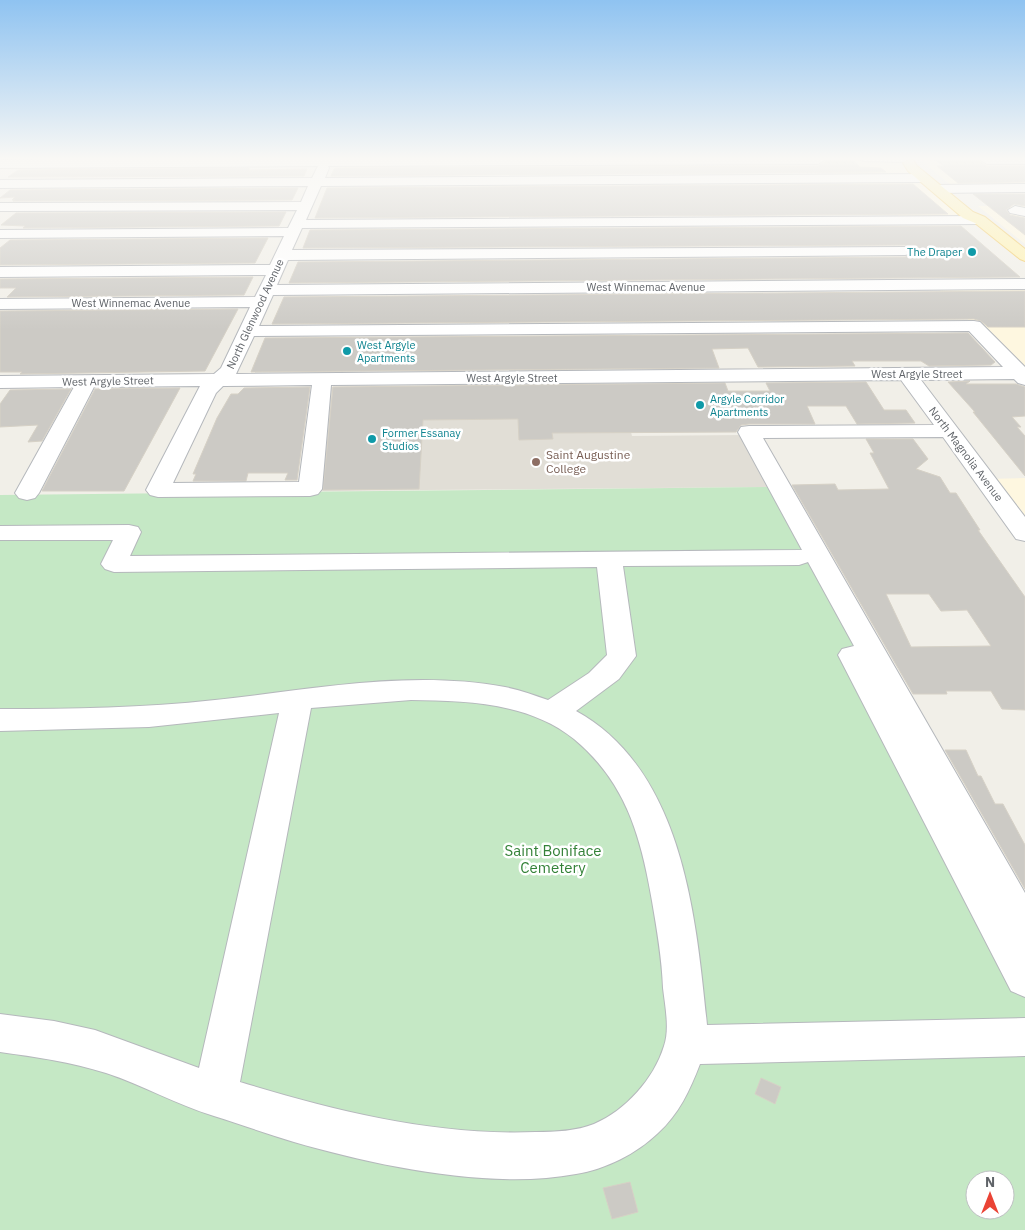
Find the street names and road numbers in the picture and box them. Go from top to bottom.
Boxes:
street label: North Glenwood Avenue [223,257,287,371]
street label: West Winnemac Avenue [587,280,705,294]
street label: West Winnemac Avenue [72,296,190,310]
street label: West Argyle Street [871,367,963,381]
street label: West Argyle Street [466,371,558,385]
street label: West Argyle Street [62,373,154,389]
street label: North Magnolia Avenue [926,404,1006,504]

